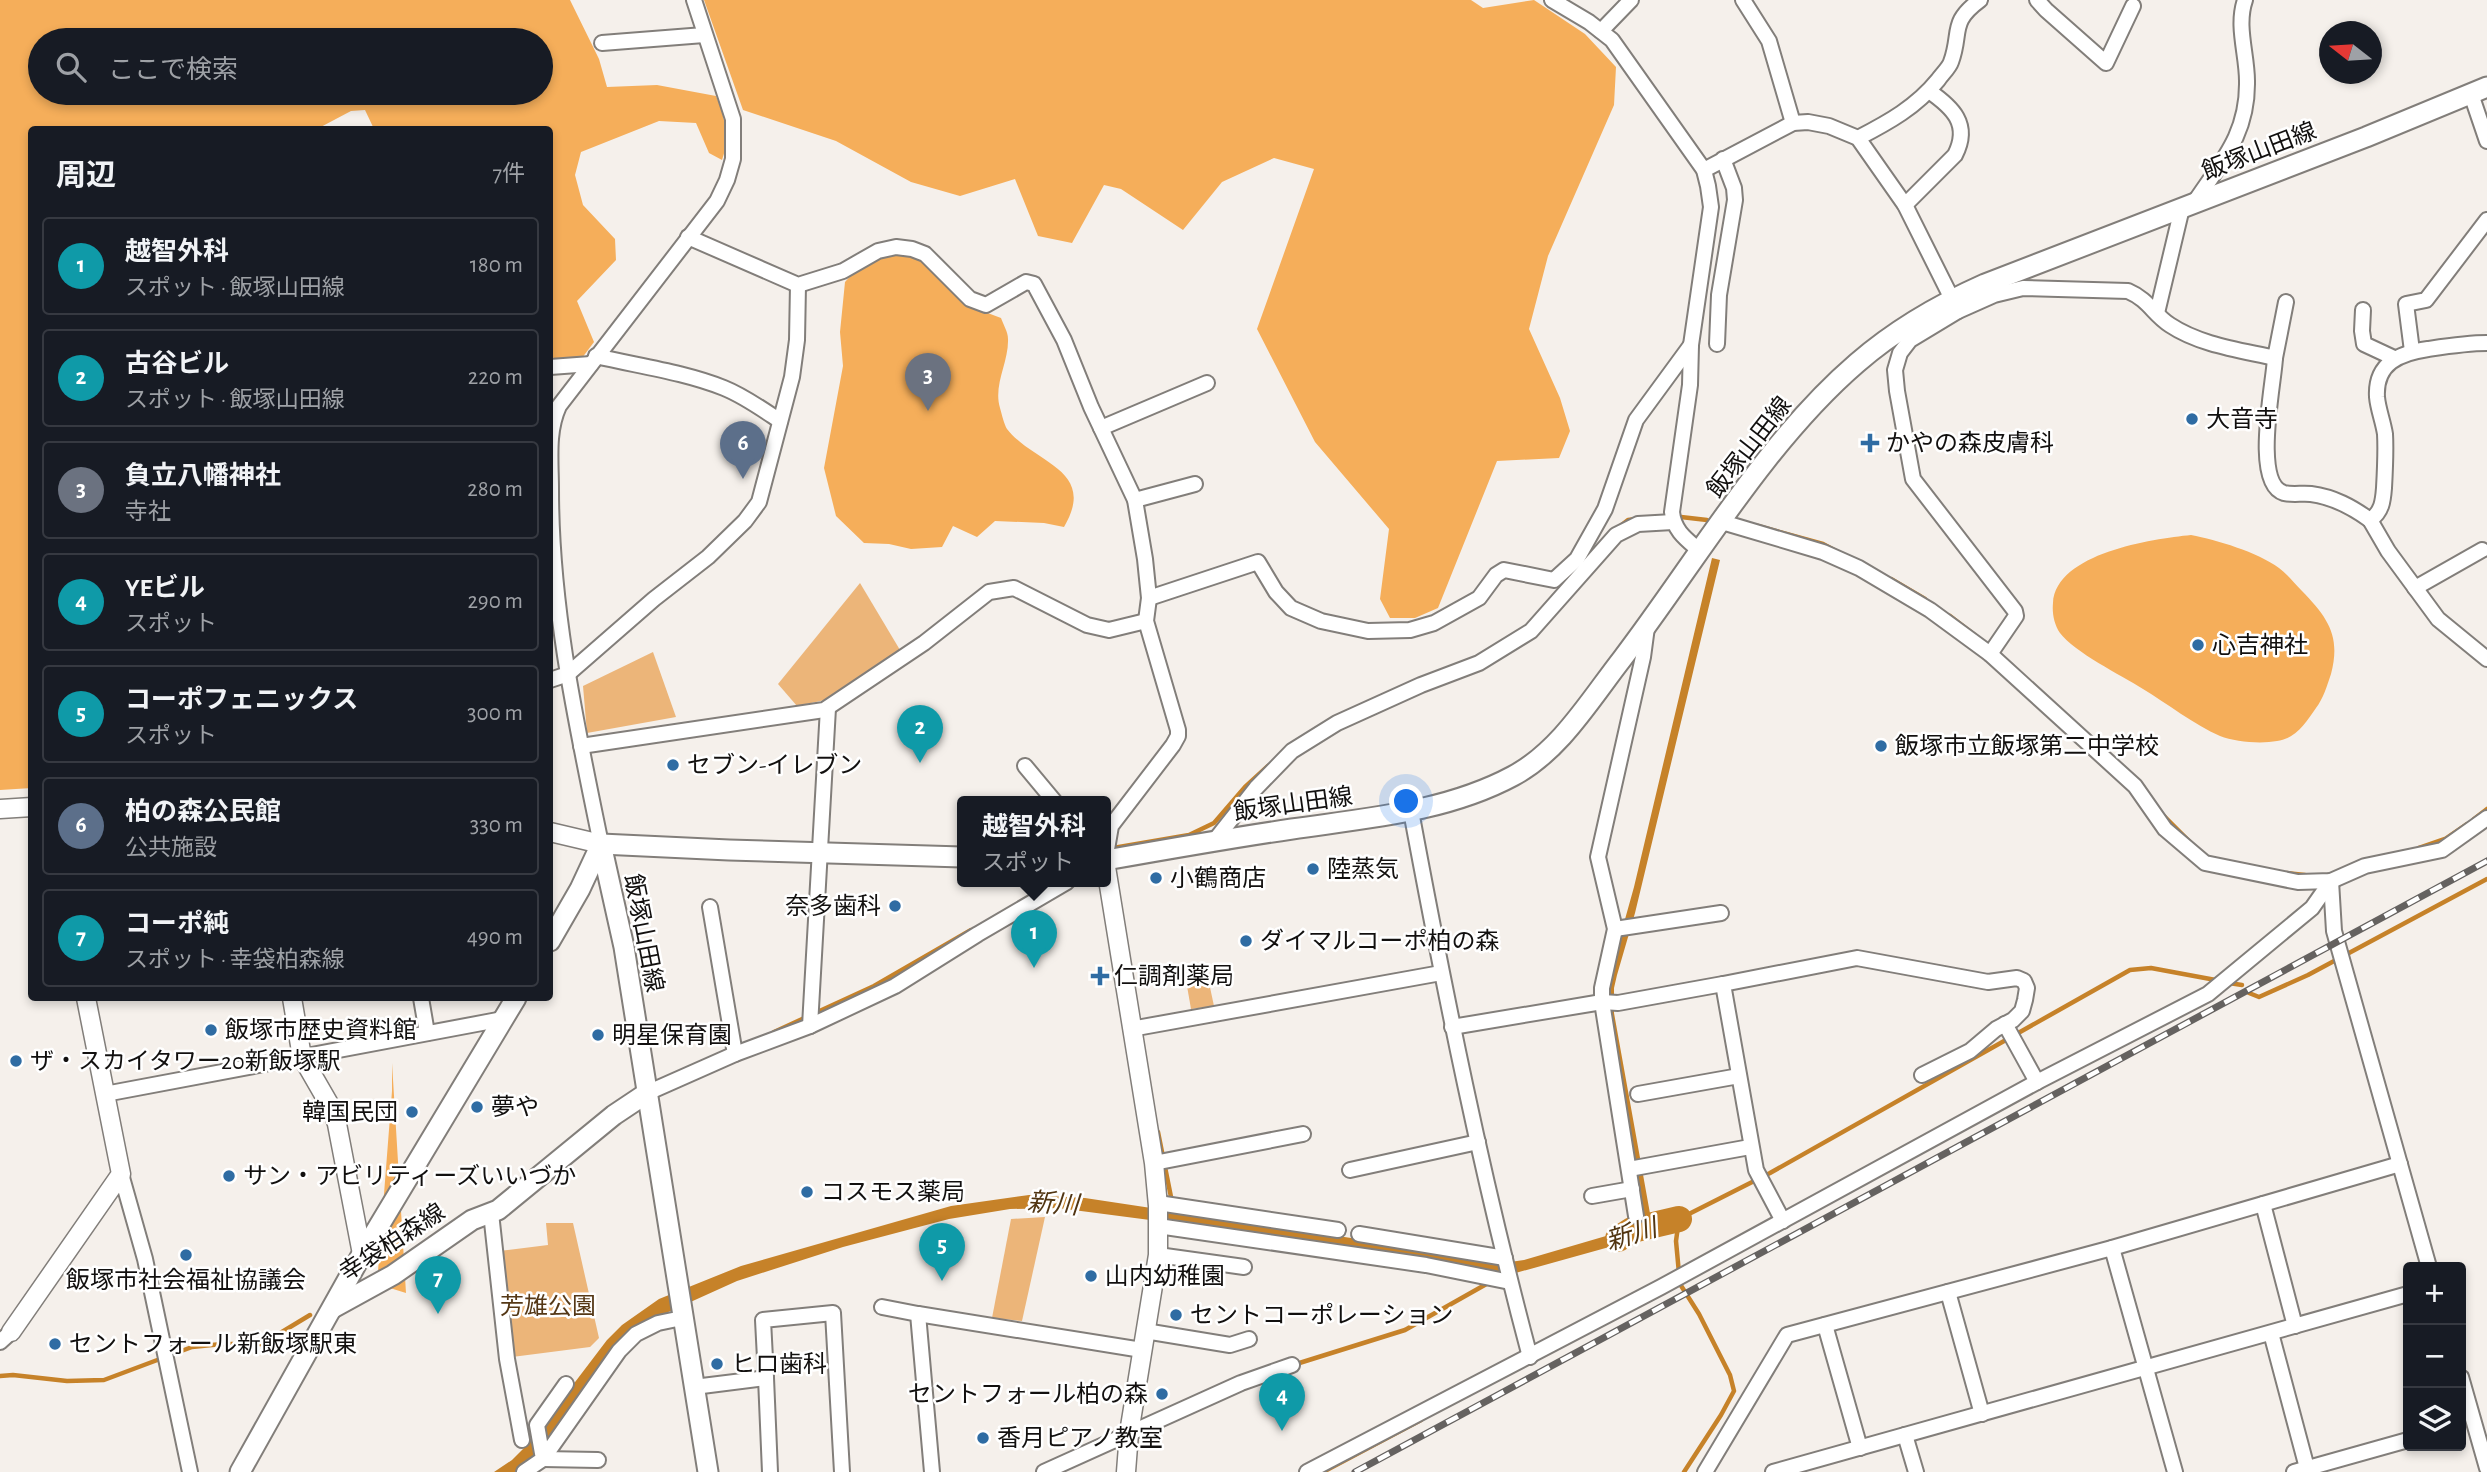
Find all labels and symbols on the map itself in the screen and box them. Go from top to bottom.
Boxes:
north arrow [2319,21,2382,84]
street label: 飯塚山田線 [2198,117,2320,185]
pin: 3 [905,353,951,411]
street label: 飯塚山田線 [1702,392,1796,502]
place label: 大音寺 [2206,406,2278,432]
marker: 大音寺 [2184,411,2200,427]
pin: 6 [720,421,766,479]
place label: かやの森皮膚科 [1886,430,2054,456]
marker: かやの森皮膚科 [1860,433,1880,453]
place label: 心吉神社 [2212,632,2308,658]
marker: 心吉神社 [2190,637,2206,653]
pin: 2 [897,705,943,763]
place label: 飯塚市立飯塚第二中学校 [1895,733,2159,759]
marker: 飯塚市立飯塚第二中学校 [1873,738,1889,754]
place label: セブン-イレブン [687,752,862,778]
marker: セブン-イレブン [665,757,681,773]
street label: 飯塚山田線 [1232,783,1354,825]
your location [1389,784,1423,818]
place label: 陸蒸気 [1327,856,1399,882]
marker: 陸蒸気 [1305,861,1321,877]
place label: 小鶴商店 [1170,865,1266,891]
marker: 小鶴商店 [1148,870,1164,886]
street label: 飯塚山田線 [620,872,668,994]
place label: 奈多歯科 [785,893,881,919]
marker: 奈多歯科 [887,898,903,914]
pin: 1 [1011,910,1057,968]
place label: ダイマルコーポ柏の森 [1260,928,1500,954]
marker: ダイマルコーポ柏の森 [1238,933,1254,949]
place label: 仁調剤薬局 [1114,963,1234,989]
marker: 仁調剤薬局 [1092,968,1108,984]
place label: 飯塚市歴史資料館 [225,1017,417,1043]
marker: 飯塚市歴史資料館 [203,1022,219,1038]
place label: 明星保育園 [612,1022,732,1048]
marker: 明星保育園 [590,1027,606,1043]
place label: ザ・スカイタワー20新飯塚駅 [30,1048,341,1074]
marker: ザ・スカイタワー20新飯塚駅 [8,1053,24,1069]
place label: 夢や [491,1094,539,1120]
place label: 韓国民団 [302,1099,398,1125]
marker: 夢や [469,1099,485,1115]
marker: 韓国民団 [404,1104,420,1120]
place label: サン・アビリティーズいいづか [243,1163,576,1189]
marker: サン・アビリティーズいいづか [221,1168,237,1184]
place label: コスモス薬局 [821,1179,965,1205]
marker: コスモス薬局 [799,1184,815,1200]
water label: 新川 [1026,1188,1083,1219]
street label: 幸袋柏森線 [335,1198,449,1286]
water label: 新川 [1602,1213,1663,1255]
pin: 5 [919,1223,965,1281]
marker: 飯塚市社会福祉協議会 [178,1247,194,1263]
pin: 7 [415,1256,461,1314]
place label: 山内幼稚園 [1105,1263,1225,1289]
place label: 飯塚市社会福祉協議会 [66,1267,306,1293]
marker: 山内幼稚園 [1083,1268,1099,1284]
park label: 芳雄公園 [500,1293,596,1319]
place label: セントコーポレーション [1190,1302,1454,1328]
marker: セントコーポレーション [1168,1307,1184,1323]
place label: セントフォール新飯塚駅東 [69,1331,357,1357]
marker: セントフォール新飯塚駅東 [47,1336,63,1352]
place label: ヒロ歯科 [731,1351,827,1377]
marker: ヒロ歯科 [709,1356,725,1372]
pin: 4 [1259,1373,1305,1431]
place label: セントフォール柏の森 [908,1381,1148,1407]
marker: セントフォール柏の森 [1154,1386,1170,1402]
place label: 香月ピアノ教室 [997,1425,1163,1451]
marker: 香月ピアノ教室 [975,1430,991,1446]

